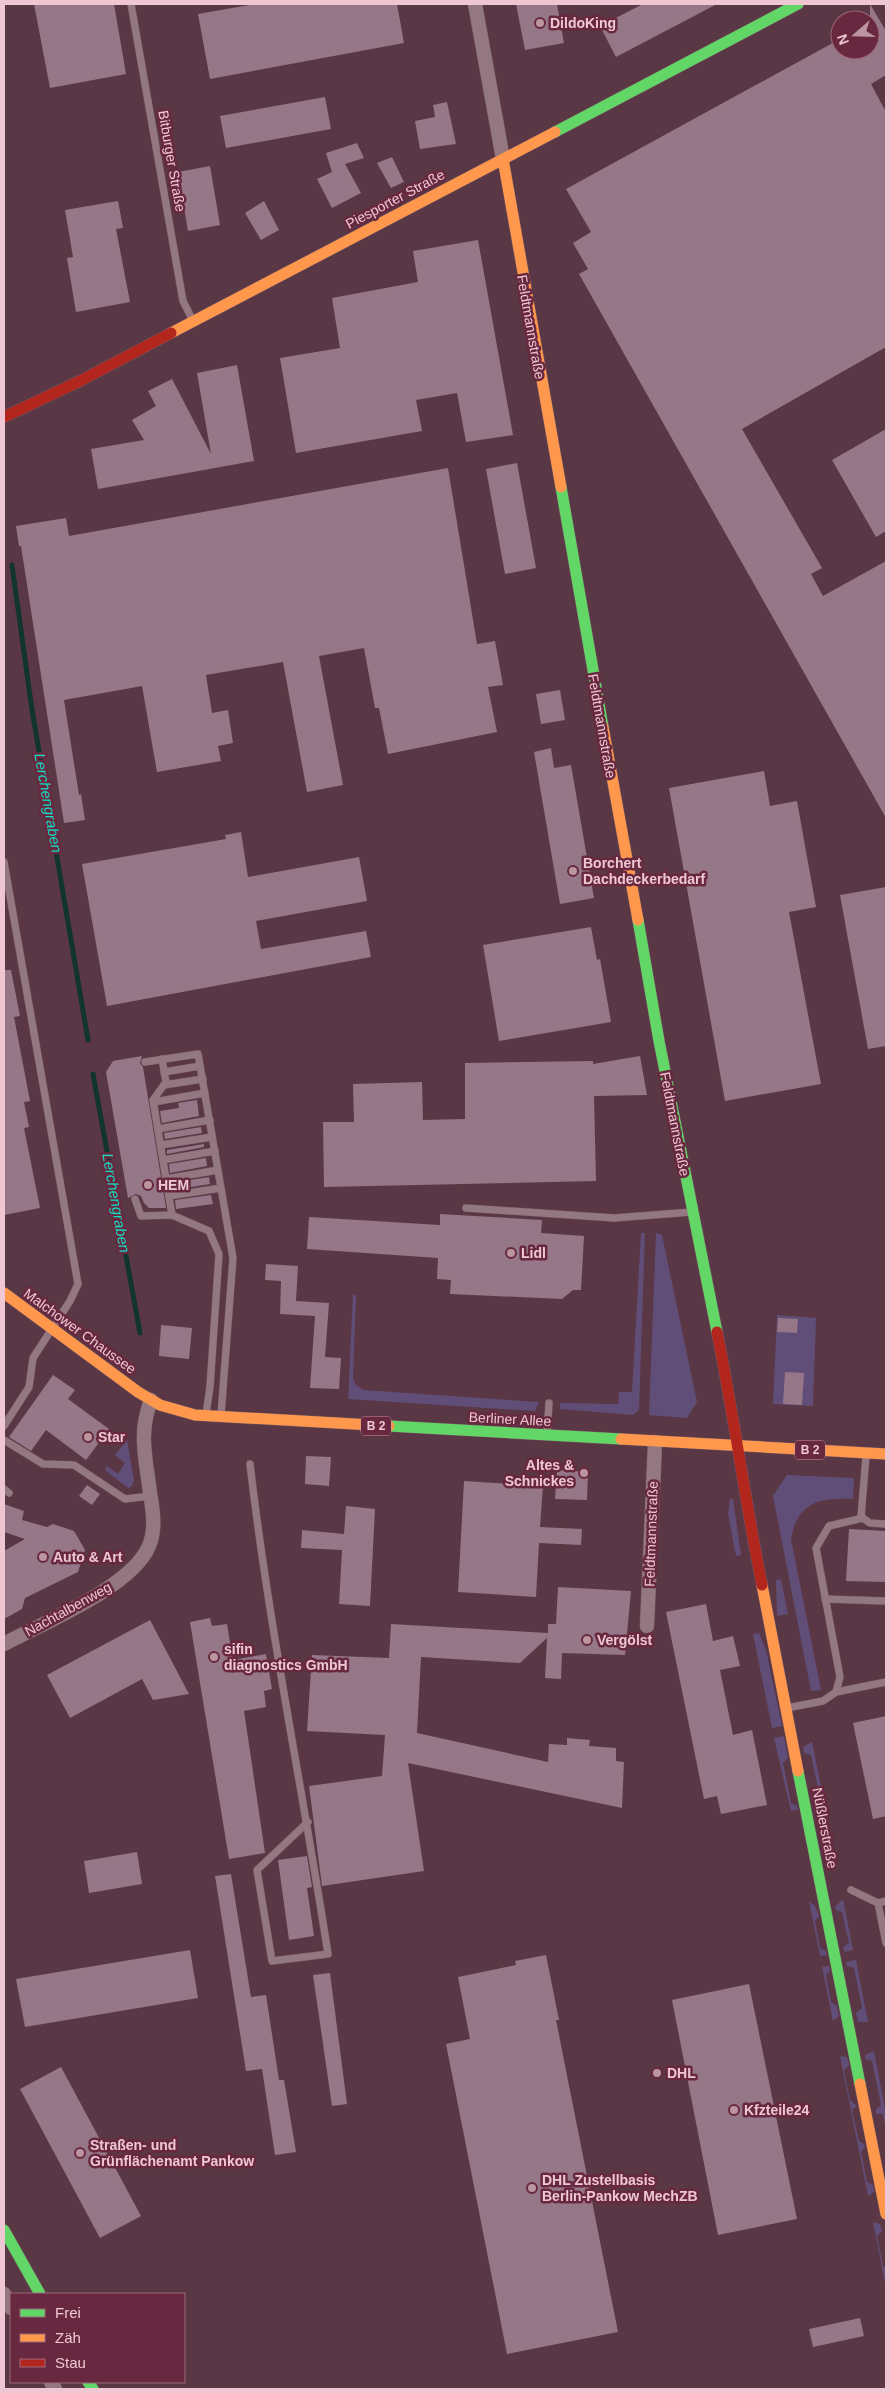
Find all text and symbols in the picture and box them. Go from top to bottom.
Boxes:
north arrow [830,10,880,60]
place label: DildoKing [550,15,616,31]
marker: DildoKing [534,17,546,29]
text: N [834,32,852,47]
street label: Bitburger Straße [155,109,189,213]
street label: Piesporter Straße [343,166,447,232]
street label: Feldtmannstraße [514,274,548,381]
street label: Feldtmannstraße [585,673,619,780]
water label: Lerchengraben [31,752,66,854]
place label: Borchert Dachdeckerbedarf [583,855,706,887]
marker: Borchert Dachdeckerbedarf [567,865,579,877]
street label: Feldtmannstraße [657,1071,693,1178]
water label: Lerchengraben [99,1152,134,1254]
place label: HEM [158,1177,189,1193]
marker: HEM [142,1179,154,1191]
place label: Lidl [521,1245,546,1261]
marker: Lidl [505,1247,517,1259]
street label: Malchower Chaussee [21,1285,139,1377]
street label: Berliner Allee [468,1409,552,1429]
road number: B 2 [361,1416,391,1435]
place label: Star [98,1429,126,1445]
marker: Star [82,1431,94,1443]
road number: B 2 [795,1440,825,1460]
place label: Altes & Schnickes [505,1457,574,1489]
marker: Altes & Schnickes [578,1467,590,1479]
street label: Feldtmannstraße [641,1481,661,1587]
place label: Auto & Art [53,1549,123,1565]
marker: Auto & Art [37,1551,49,1563]
street label: Nachtalbenweg [22,1579,114,1639]
place label: Vergölst [597,1632,653,1648]
marker: Vergölst [581,1634,593,1646]
place label: sifin diagnostics GmbH [224,1641,348,1673]
marker: sifin diagnostics GmbH [208,1651,220,1663]
street label: Nüßlerstraße [809,1786,841,1870]
place label: DHL [667,2065,696,2081]
marker: DHL [651,2067,663,2079]
place label: Kfzteile24 [744,2102,810,2118]
marker: Kfzteile24 [728,2104,740,2116]
place label: Straßen- und Grünflächenamt Pankow [90,2137,254,2169]
marker: Straßen- und Grünflächenamt Pankow [74,2147,86,2159]
place label: DHL Zustellbasis Berlin-Pankow MechZB [542,2172,698,2204]
marker: DHL Zustellbasis Berlin-Pankow MechZB [526,2182,538,2194]
legend [10,2293,185,2383]
text: Frei [55,2304,81,2321]
text: Zäh [55,2329,81,2346]
text: Stau [55,2354,86,2371]

